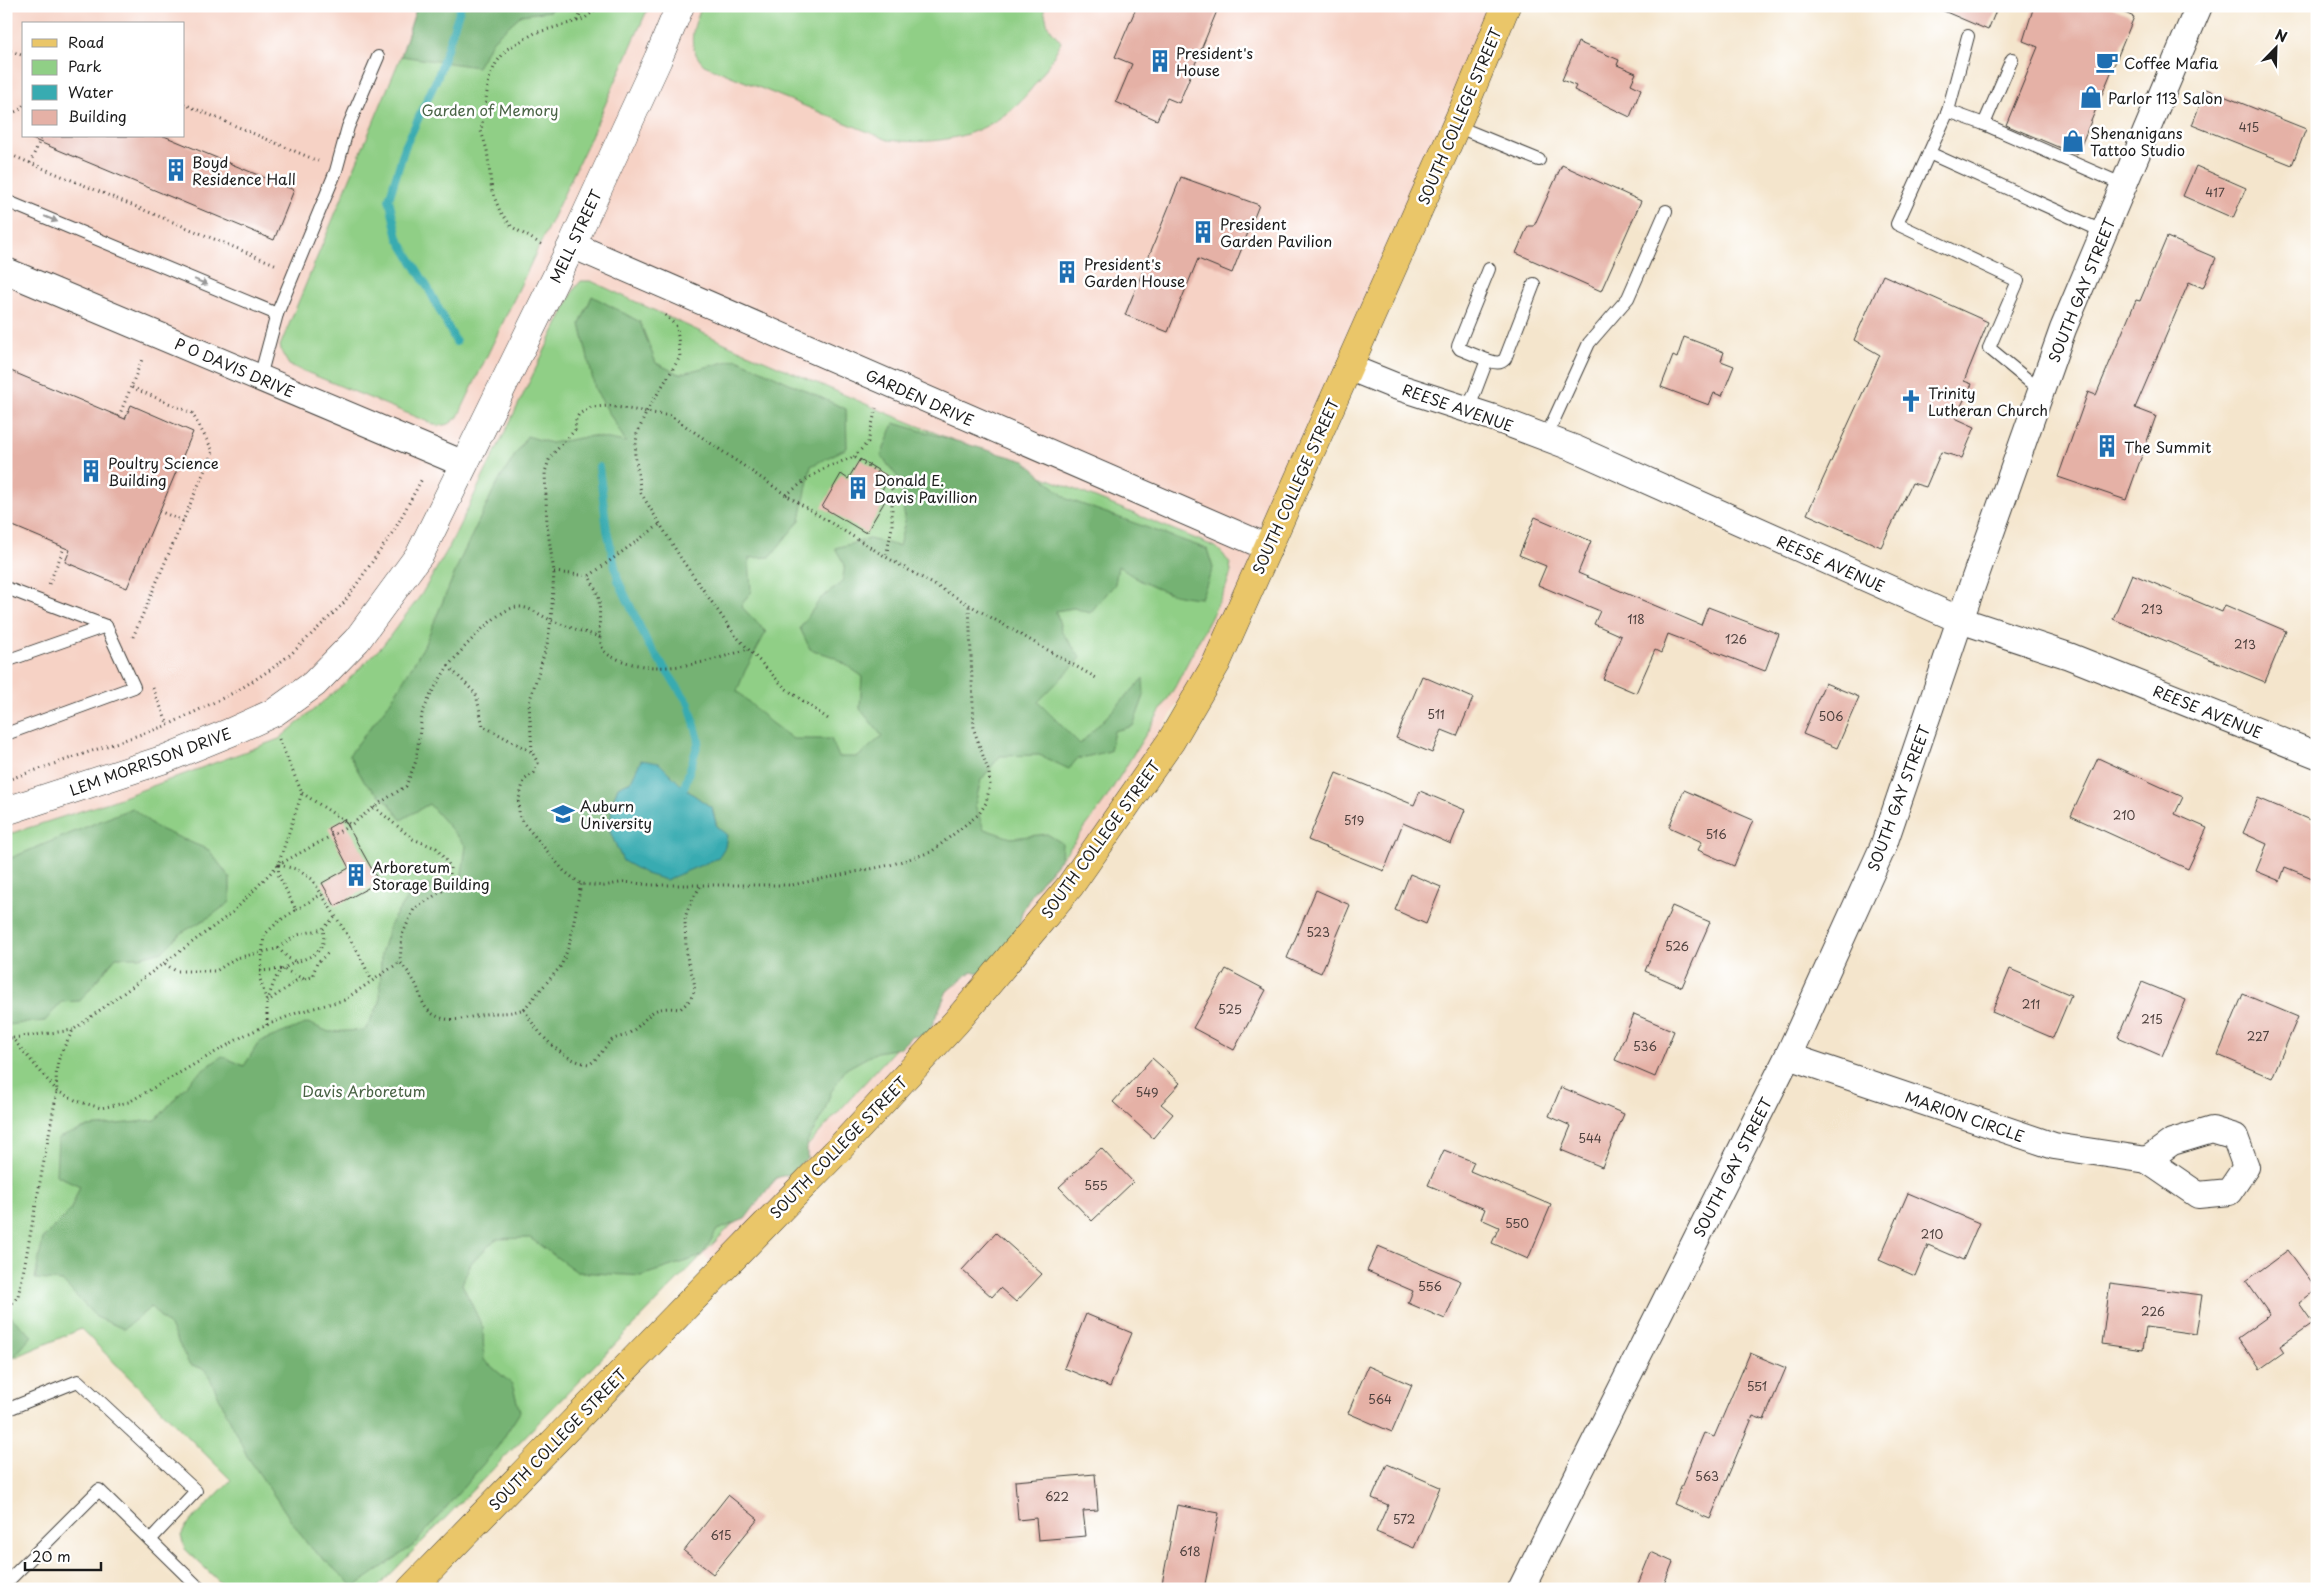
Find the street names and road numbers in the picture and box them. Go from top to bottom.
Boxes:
street label: SOUTH COLLEGE STREET [1411,23,1507,208]
street label: MELL STREET [543,185,607,287]
street label: SOUTH GAY STREET [2041,214,2121,366]
street label: P O DAVIS DRIVE [172,331,298,403]
street label: GARDEN DRIVE [862,363,978,431]
street label: REESE AVENUE [1399,377,1517,437]
street label: SOUTH COLLEGE STREET [1246,394,1344,577]
street label: REESE AVENUE [1773,529,1889,597]
street label: REESE AVENUE [2150,679,2266,743]
street label: LEM MORRISON DRIVE [66,721,234,801]
street label: SOUTH GAY STREET [1861,721,1935,874]
street label: SOUTH COLLEGE STREET [1035,755,1166,923]
street label: SOUTH COLLEGE STREET [764,1070,913,1223]
street label: MARION CIRCLE [1902,1085,2028,1147]
street label: SOUTH GAY STREET [1687,1092,1778,1241]
street label: SOUTH COLLEGE STREET [483,1362,632,1515]

